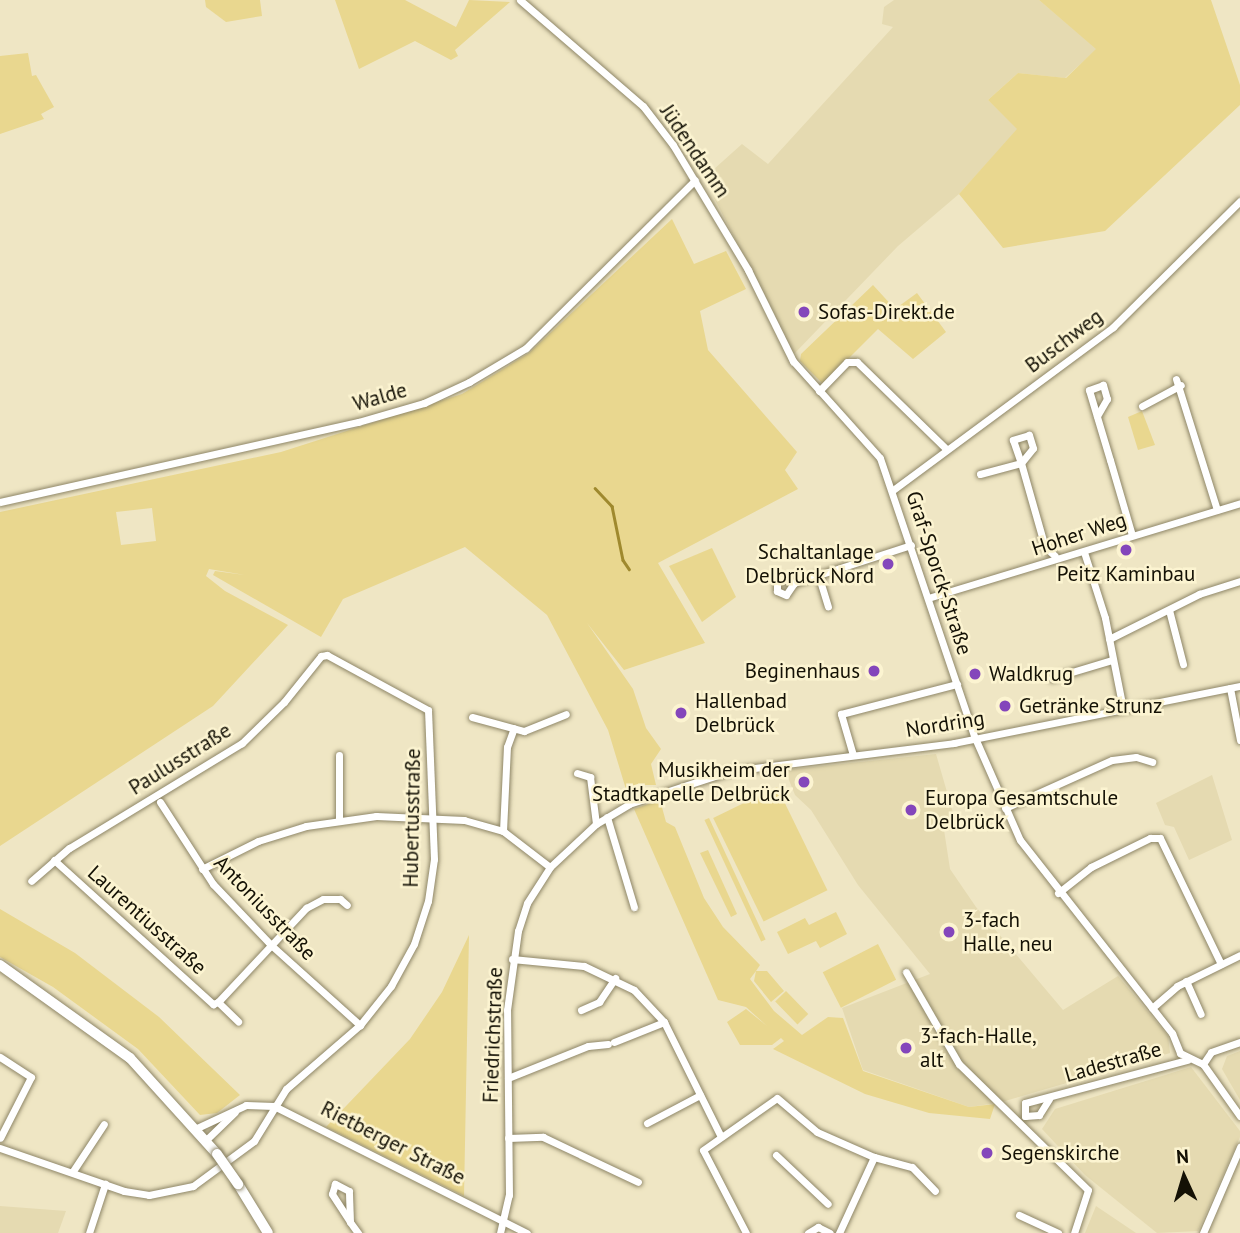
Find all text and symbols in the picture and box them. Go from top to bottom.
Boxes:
street label: Jüdendamm [655,100,735,202]
place label: Sofas-Direkt.de [818,299,955,325]
marker: Sofas-Direkt.de [796,304,812,320]
street label: Buschweg [1020,304,1108,378]
street label: Walde [350,377,410,417]
street label: Graf-Sporck-Straße [901,488,977,658]
street label: Hoher Weg [1028,507,1130,561]
place label: Schaltanlage Delbrück Nord [745,539,874,589]
marker: Peitz Kaminbau [1118,542,1134,558]
marker: Schaltanlage Delbrück Nord [880,556,896,572]
place label: Peitz Kaminbau [1056,561,1196,587]
place label: Beginenhaus [745,658,860,684]
place label: Waldkrug [989,661,1073,687]
marker: Beginenhaus [866,663,882,679]
marker: Waldkrug [967,666,983,682]
place label: Hallenbad Delbrück [695,688,787,738]
place label: Getränke Strunz [1019,693,1162,719]
marker: Getränke Strunz [997,698,1013,714]
marker: Hallenbad Delbrück [673,705,689,721]
street label: Nordring [904,705,986,743]
street label: Paulusstraße [124,718,236,800]
street label: Hubertusstraße [398,748,426,888]
place label: Musikheim der Stadtkapelle Delbrück [592,757,790,807]
marker: Musikheim der Stadtkapelle Delbrück [796,774,812,790]
place label: Europa Gesamtschule Delbrück [925,785,1118,835]
marker: Europa Gesamtschule Delbrück [903,802,919,818]
street label: Antoniusstraße [209,850,321,966]
street label: Laurentiusstraße [82,860,212,980]
place label: 3-fach Halle, neu [963,907,1054,957]
marker: 3-fach Halle, neu [941,924,957,940]
street label: Friedrichstraße [478,967,508,1103]
place label: 3-fach-Halle, alt [920,1023,1037,1073]
street label: Ladestraße [1062,1036,1164,1088]
marker: 3-fach-Halle, alt [898,1040,914,1056]
street label: Rietberger Straße [317,1096,469,1190]
place label: Segenskirche [1001,1140,1119,1166]
north arrow [1149,1142,1219,1212]
text: N [1175,1144,1190,1168]
marker: Segenskirche [979,1145,995,1161]

